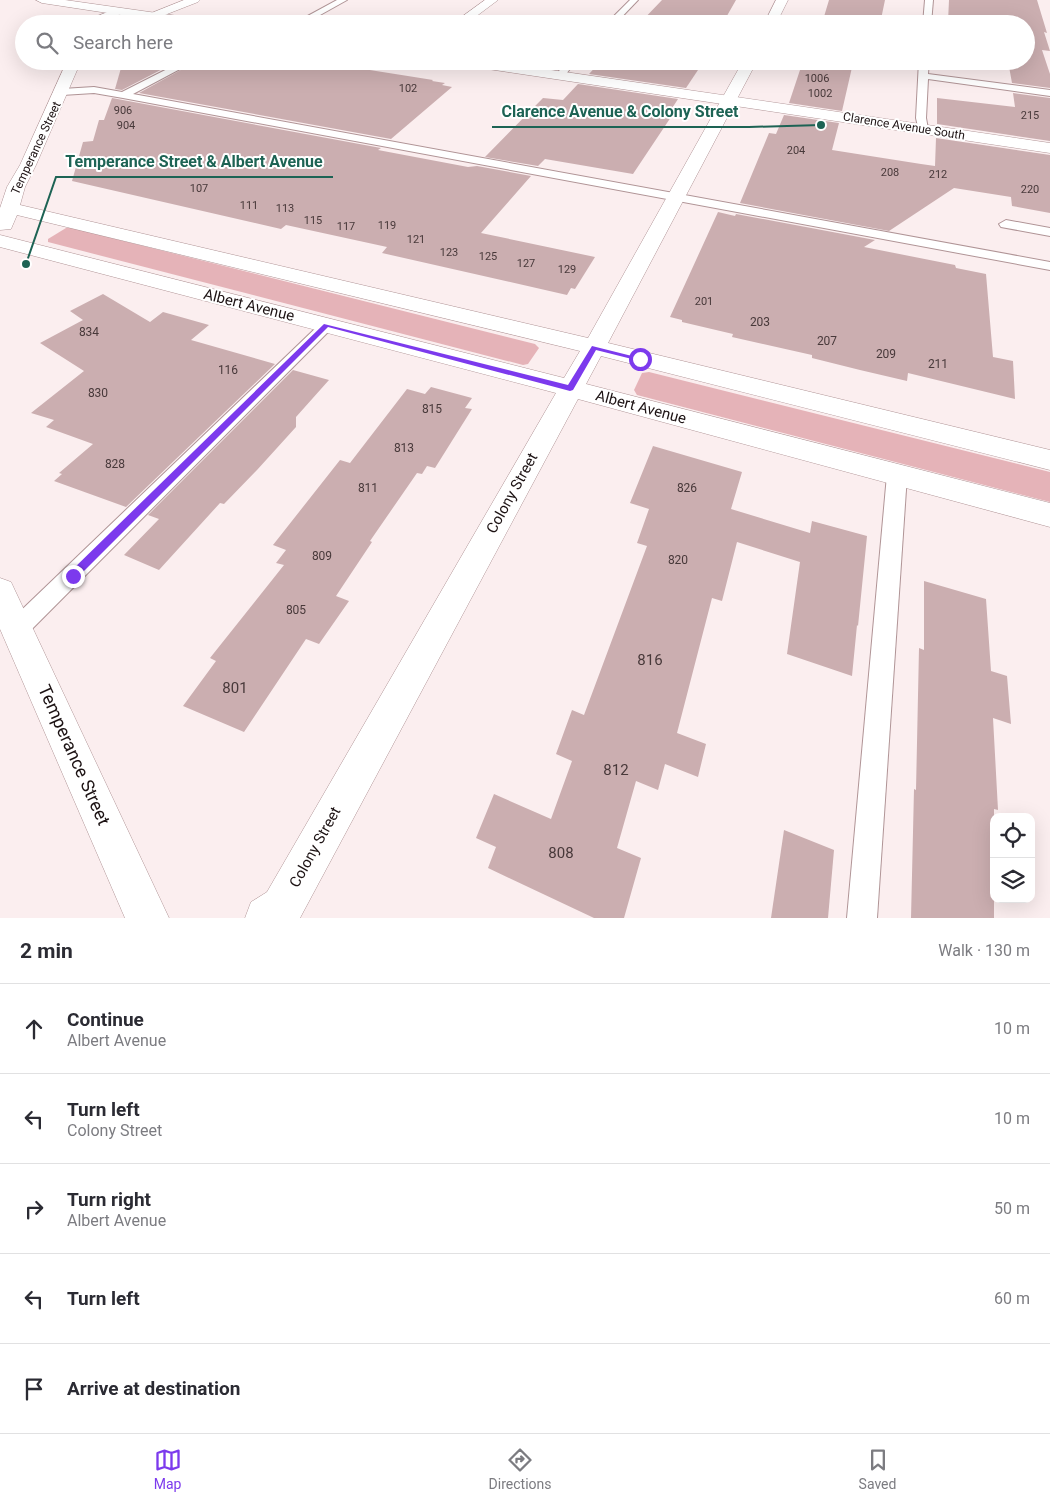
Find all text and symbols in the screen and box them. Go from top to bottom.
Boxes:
search box [15,15,1035,70]
icon: search [33,29,61,57]
text: Search here [73,31,173,54]
house number: 1006 [805,72,829,85]
house number: 102 [399,82,417,95]
house number: 1002 [808,87,832,100]
callout: Clarence Avenue & Colony Street [492,96,749,127]
street label: Temperance Street [8,99,64,197]
text: Clarence Avenue & Colony Street [501,102,739,121]
house number: 906 [114,104,132,117]
street label: Clarence Avenue South [842,109,966,143]
house number: 215 [1021,109,1039,122]
house number: 904 [117,119,135,132]
house number: 204 [787,144,805,157]
callout: Temperance Street & Albert Avenue [56,146,333,177]
text: Temperance Street & Albert Avenue [65,152,323,171]
house number: 208 [881,166,899,179]
house number: 212 [929,168,947,181]
house number: 107 [190,182,208,195]
house number: 220 [1021,183,1039,196]
house number: 111 [240,199,258,212]
house number: 113 [276,202,294,215]
house number: 115 [304,214,322,227]
house number: 119 [378,219,396,232]
house number: 117 [337,220,355,233]
house number: 121 [407,233,425,246]
house number: 123 [440,246,458,259]
house number: 125 [479,250,497,263]
house number: 127 [517,257,535,270]
house number: 129 [558,263,576,276]
street label: Albert Avenue [202,285,296,325]
house number: 201 [695,295,713,308]
house number: 203 [750,315,770,329]
house number: 834 [79,325,99,339]
house number: 207 [817,334,837,348]
house number: 209 [876,347,896,361]
route start [629,348,652,371]
house number: 211 [928,357,948,371]
house number: 116 [218,363,238,377]
house number: 830 [88,386,108,400]
street label: Albert Avenue [594,386,688,428]
house number: 815 [422,402,442,416]
house number: 813 [394,441,414,455]
street label: Colony Street [483,450,542,536]
house number: 828 [105,457,125,471]
house number: 811 [358,481,378,495]
house number: 826 [677,481,697,495]
house number: 809 [312,549,332,563]
house number: 820 [668,553,688,567]
route end [62,565,85,588]
house number: 805 [286,603,306,617]
house number: 816 [637,651,663,669]
house number: 801 [222,679,248,697]
street label: Temperance Street [34,681,115,828]
house number: 812 [603,761,629,779]
street label: Colony Street [286,804,345,890]
map controls [990,813,1035,903]
button: locate [990,813,1035,858]
house number: 808 [548,844,574,862]
button: layers [990,858,1035,903]
text: 2 min [20,939,73,963]
text: Walk · 130 m [938,941,1030,960]
text: Continue [67,1008,144,1031]
icon: ahead [20,1015,48,1043]
text: 10 m [994,1019,1030,1038]
text: Albert Avenue [67,1031,166,1050]
text: Turn left [67,1098,140,1121]
icon: left [20,1105,48,1133]
text: 10 m [994,1109,1030,1128]
text: Colony Street [67,1121,162,1140]
text: Turn right [67,1188,151,1211]
icon: right [20,1195,48,1223]
text: 50 m [994,1199,1030,1218]
text: Albert Avenue [67,1211,166,1230]
icon: left [20,1285,48,1313]
text: Turn left [67,1287,140,1310]
text: 60 m [994,1289,1030,1308]
icon: arrive [20,1375,48,1403]
text: Arrive at destination [67,1377,240,1400]
tab: Map [154,1446,182,1492]
tab: Directions [489,1446,552,1492]
tab: Saved [859,1446,896,1492]

